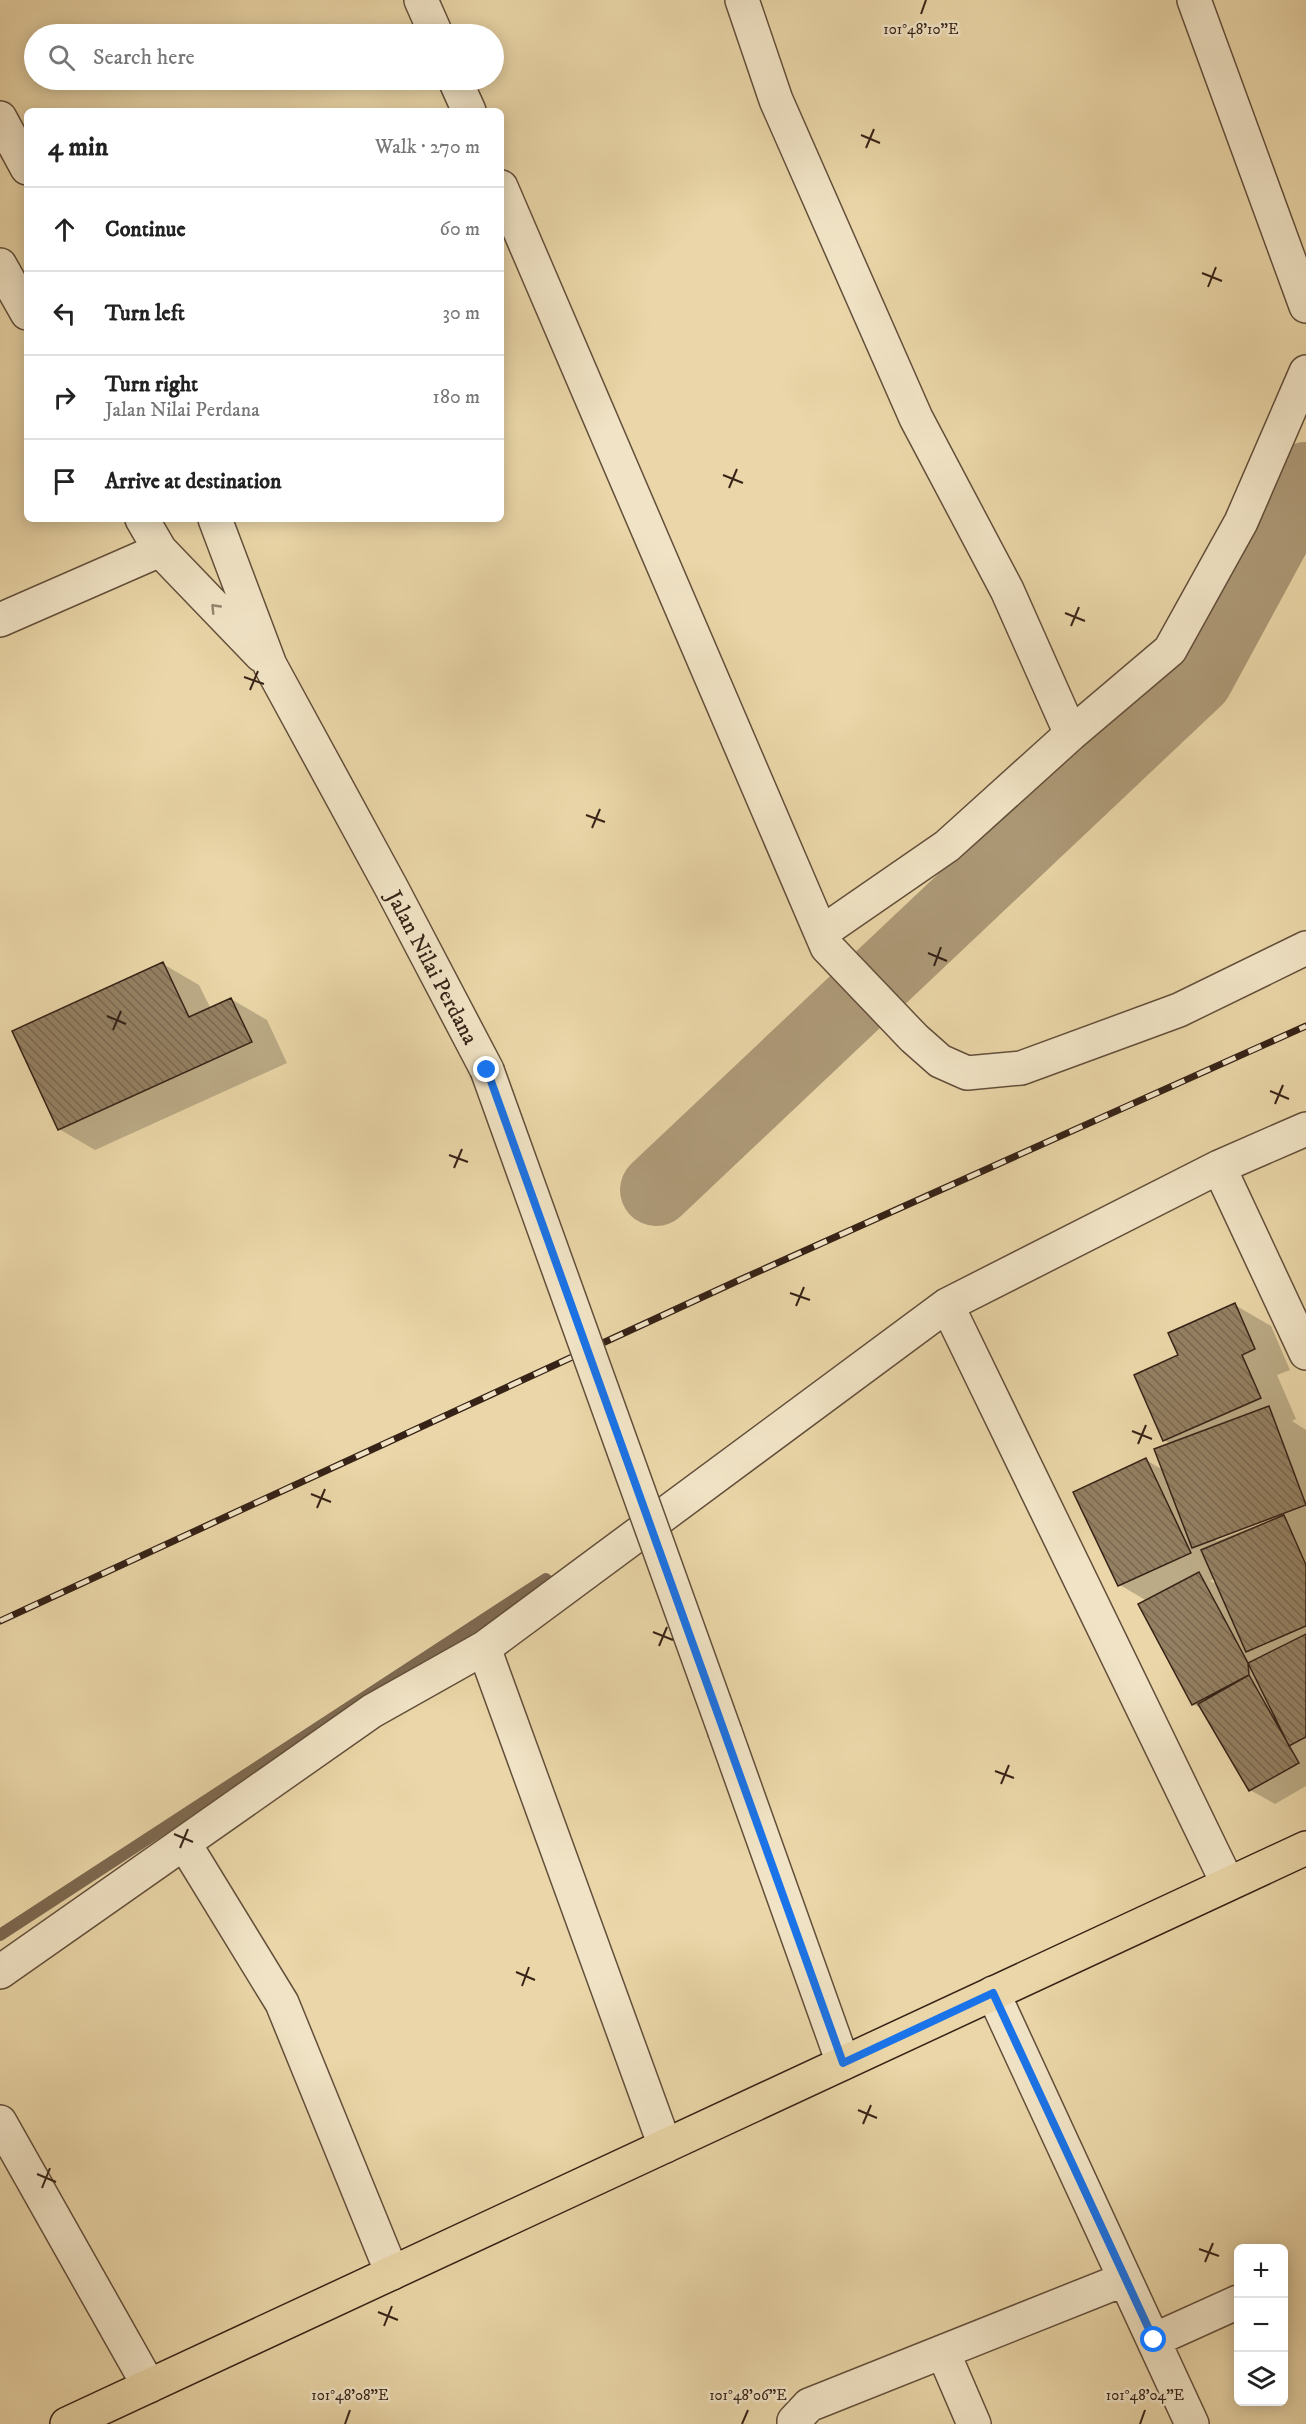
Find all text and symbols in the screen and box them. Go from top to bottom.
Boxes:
text: 101°48'10"E [883,20,959,39]
search box [24,24,504,90]
icon: search [45,41,78,74]
text: Search here [93,44,195,71]
text: 4 min [48,131,108,164]
text: Walk · 270 m [375,135,480,160]
icon: ahead [48,213,81,246]
text: Continue [105,216,186,243]
text: 60 m [440,217,480,242]
icon: left [48,297,81,330]
text: Turn left [105,300,185,327]
text: 30 m [442,301,480,326]
text: Turn right [105,371,198,398]
icon: right [48,381,81,414]
text: 180 m [433,385,480,410]
text: Jalan Nilai Perdana [105,398,260,423]
icon: arrive [48,465,81,498]
text: Arrive at destination [105,468,282,495]
one-way arrow [212,604,223,615]
street label: Jalan Nilai Perdana [379,884,484,1050]
route end [473,1056,499,1082]
map controls [1234,2244,1288,2406]
button: + [1234,2244,1288,2298]
button: − [1234,2298,1288,2352]
route start [1140,2326,1166,2352]
button: layers [1234,2352,1288,2406]
text: 101°48'08"E [311,2386,389,2405]
text: 101°48'06"E [709,2386,787,2405]
text: 101°48'04"E [1106,2386,1185,2405]

